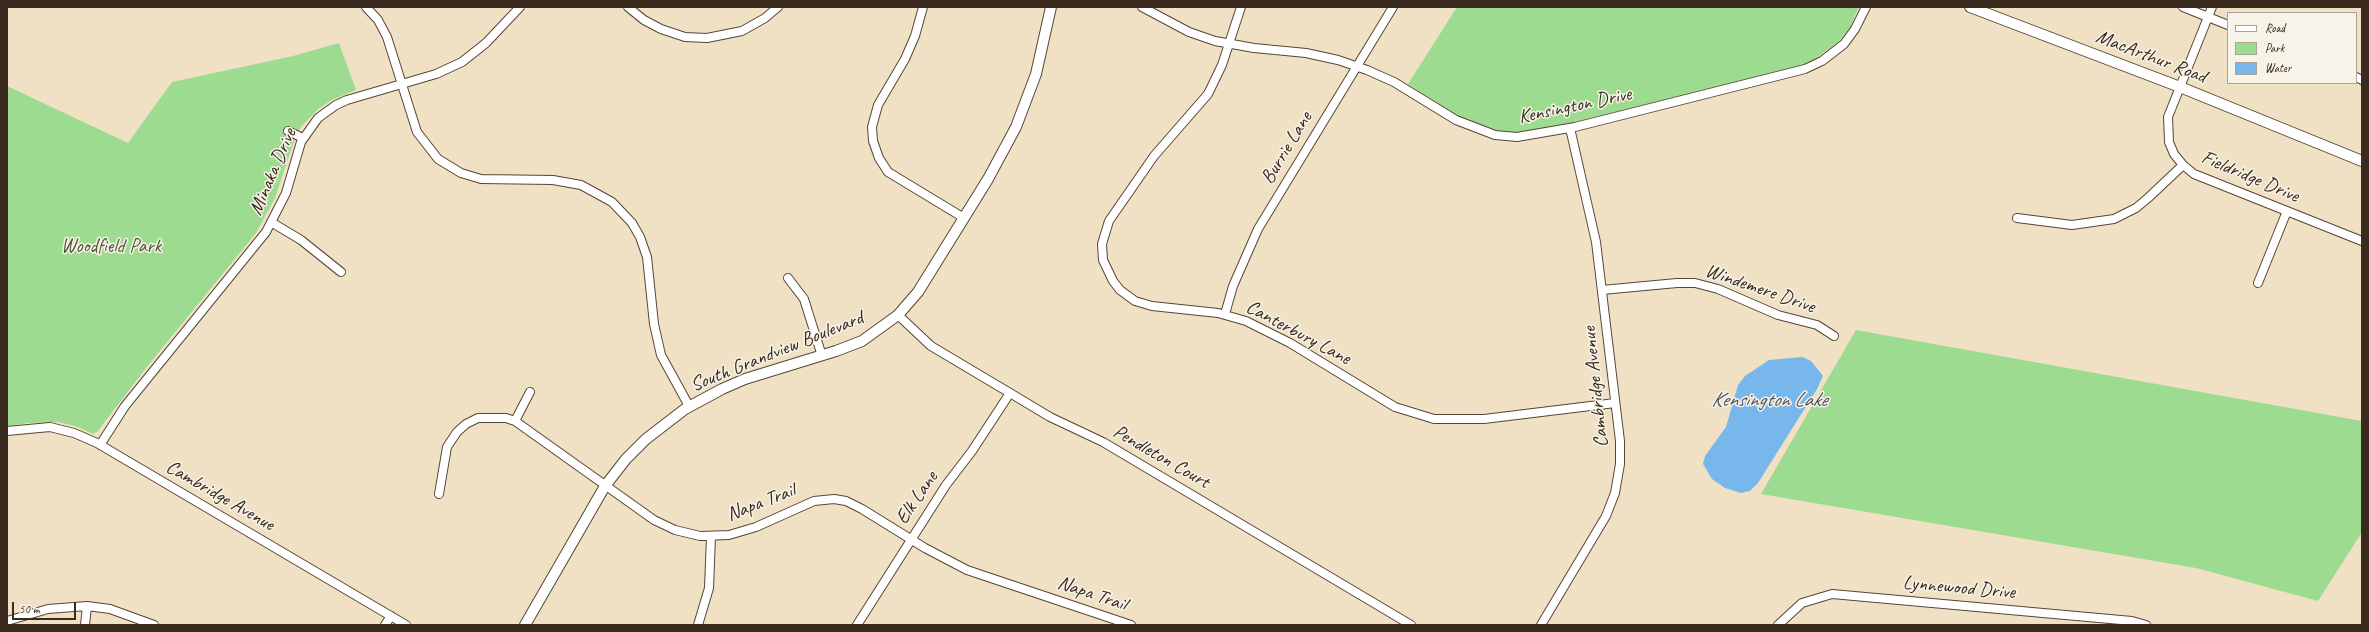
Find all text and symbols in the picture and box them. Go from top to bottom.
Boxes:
legend [2227,12,2357,84]
text: Road [2265,20,2285,36]
street label: MacArthur Road [2092,25,2210,89]
text: Park [2265,40,2284,56]
text: Water [2265,60,2291,76]
street label: Kensington Drive [1516,82,1634,130]
street label: Burrie Lane [1256,108,1318,188]
street label: Minaka Drive [244,125,302,219]
street label: Fieldridge Drive [2197,146,2303,208]
park label: Woodfield Park [61,235,161,259]
street label: Windemere Drive [1702,259,1818,319]
street label: Canterbury Lane [1241,295,1355,371]
street label: South Grandview Boulevard [687,306,867,398]
street label: Cambridge Avenue [1578,325,1614,449]
water label: Kensington Lake [1711,387,1827,413]
street label: Pendleton Court [1109,420,1213,494]
street label: Cambridge Avenue [161,455,279,537]
street label: Elk Lane [891,467,943,529]
street label: Napa Trail [723,479,799,527]
street label: Napa Trail [1054,571,1130,617]
street label: Lynnewood Drive [1902,571,2016,605]
scale bar [14,594,78,620]
text: 50 m [19,601,39,617]

